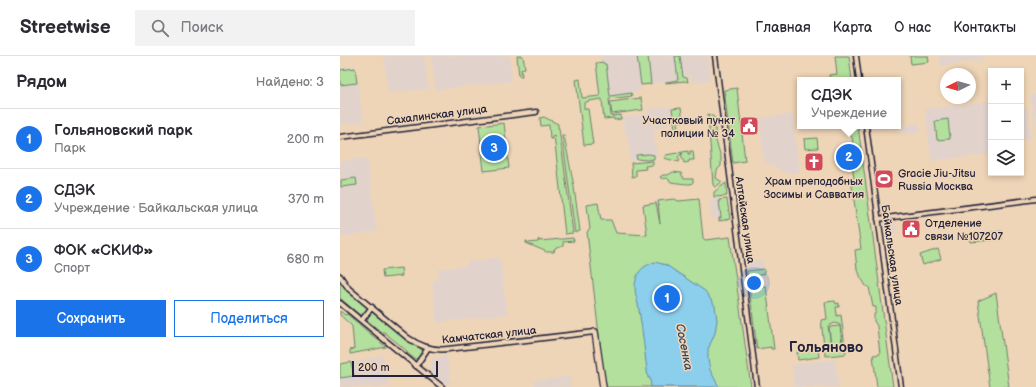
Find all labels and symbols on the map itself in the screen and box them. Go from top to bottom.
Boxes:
north arrow [940,68,976,104]
street label: Сахалинская улица [386,102,488,128]
place label: Участковый пункт полиции № 34 [642,114,735,140]
public building icon: Участковый пункт полиции № 34 [738,115,760,137]
pin: 3 [481,133,507,163]
pin: 2 [836,142,862,172]
church icon: Храм преподобных Зосимы и Савватия [803,151,825,173]
place label: Gracie Jiu-Jitsu Russia Москва [898,167,976,193]
sports icon: Gracie Jiu-Jitsu Russia Москва [873,168,895,190]
street label: Алтайская улица [732,175,758,265]
place label: Храм преподобных Зосимы и Савватия [764,175,864,201]
street label: Байкальская улица [879,204,906,307]
place label: Отделение связи №107207 [925,217,1004,243]
public building icon: Отделение связи №107207 [900,218,922,240]
your location [744,273,764,293]
pin: 1 [654,283,680,313]
water label: Сосенка [672,322,696,372]
street label: Камчатская улица [441,324,537,346]
district label: Гольяново [789,338,863,357]
scale bar [352,359,438,378]

